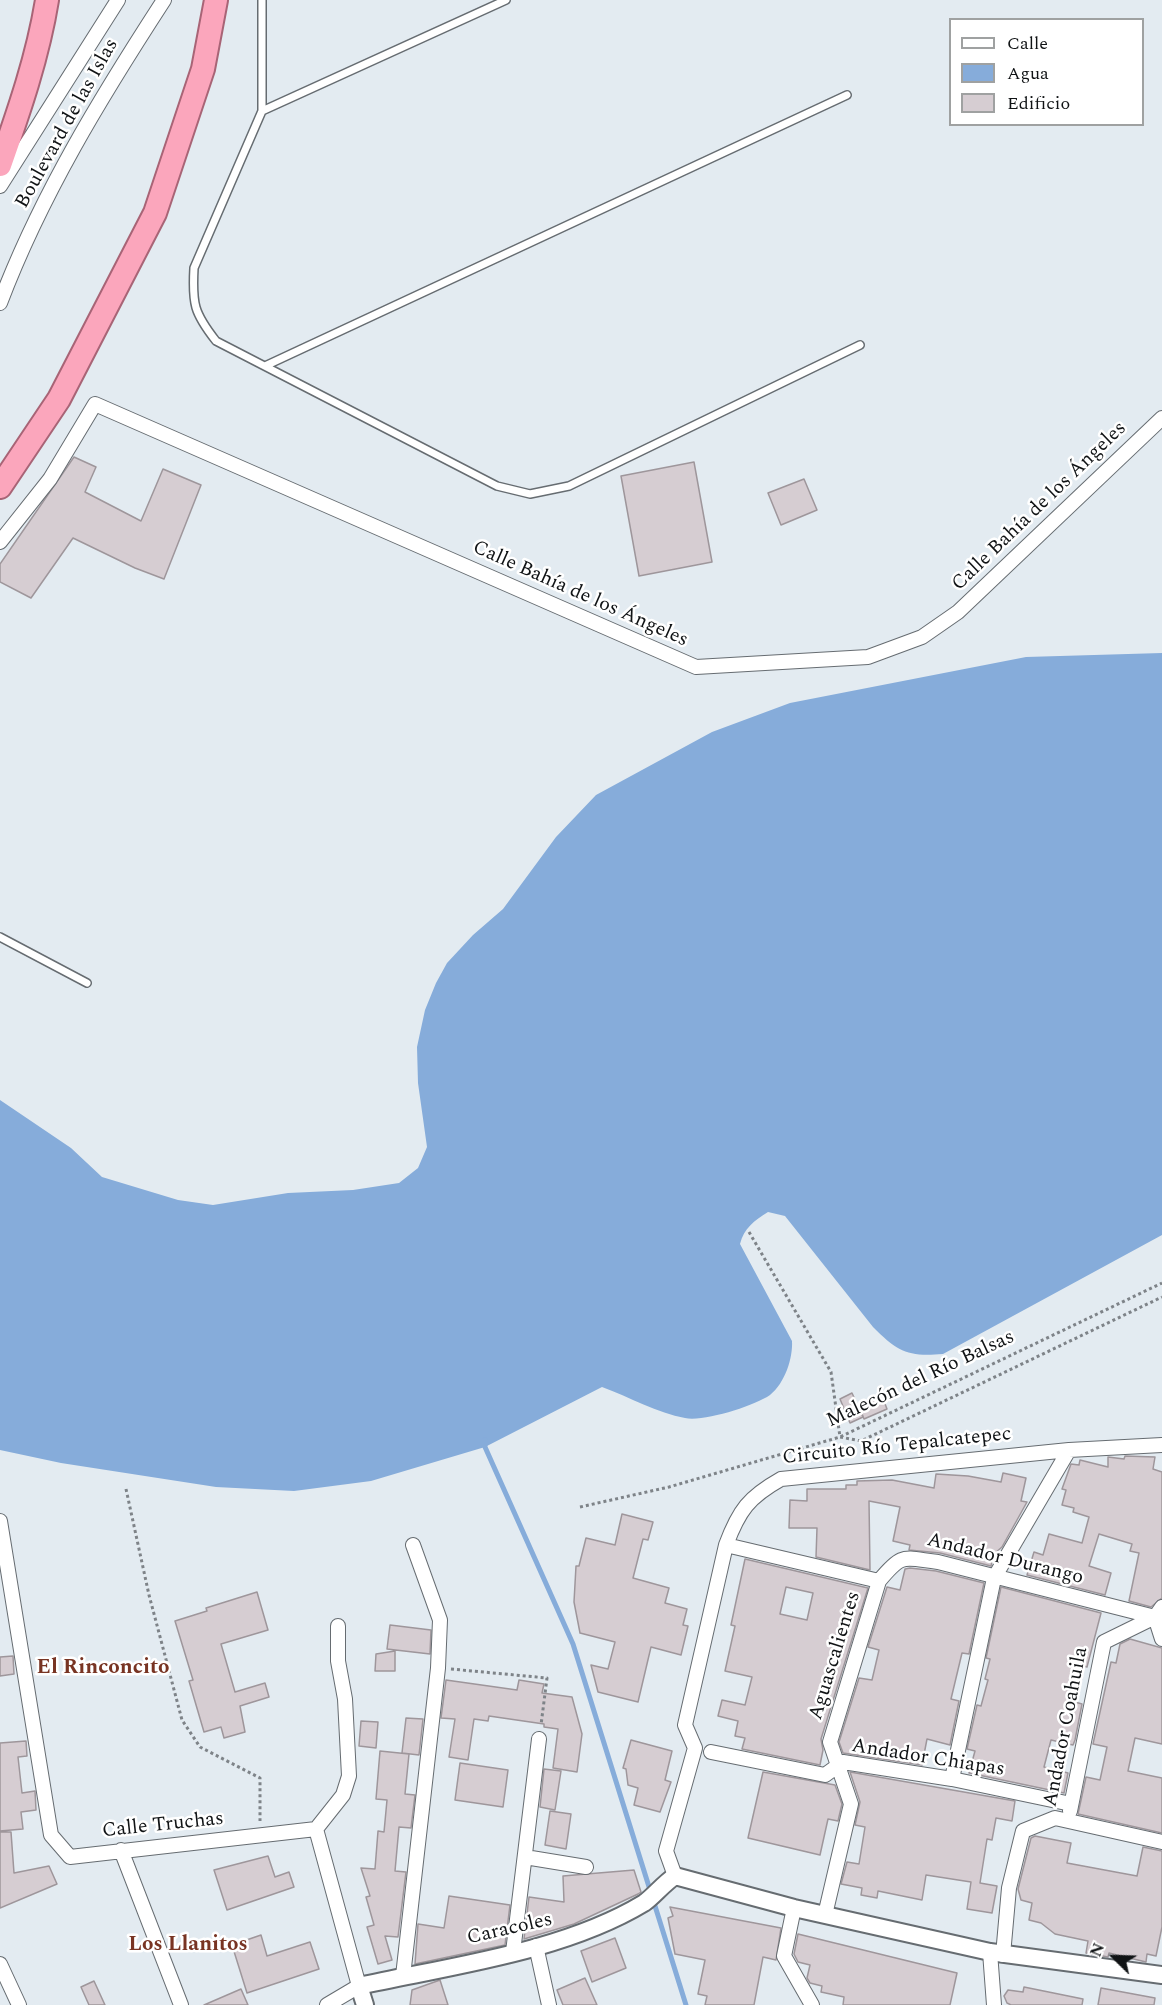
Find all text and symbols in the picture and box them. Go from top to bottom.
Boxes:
legend [949,18,1144,126]
text: Calle [1007,30,1048,57]
street label: Boulevard de las Islas [11,35,125,213]
text: Agua [1007,60,1049,87]
text: Edificio [1007,90,1070,117]
street label: Calle Bahía de los Ángeles [948,417,1132,597]
street label: Calle Bahía de los Ángeles [469,537,691,653]
street label: Malecón del Río Balsas [823,1326,1019,1434]
street label: Circuito Río Tepalcatepec [781,1423,1013,1471]
street label: Andador Durango [924,1529,1086,1591]
street label: Aguascalientes [805,1589,867,1723]
street label: Andador Coahuila [1040,1645,1094,1809]
district label: El Rinconcito [37,1656,169,1682]
street label: Andador Chiapas [850,1735,1006,1783]
street label: Calle Truchas [101,1808,225,1844]
street label: Caracoles [465,1909,555,1951]
north arrow [1084,1927,1144,1987]
district label: Los Llanitos [128,1933,248,1959]
text: N [1084,1939,1111,1961]

